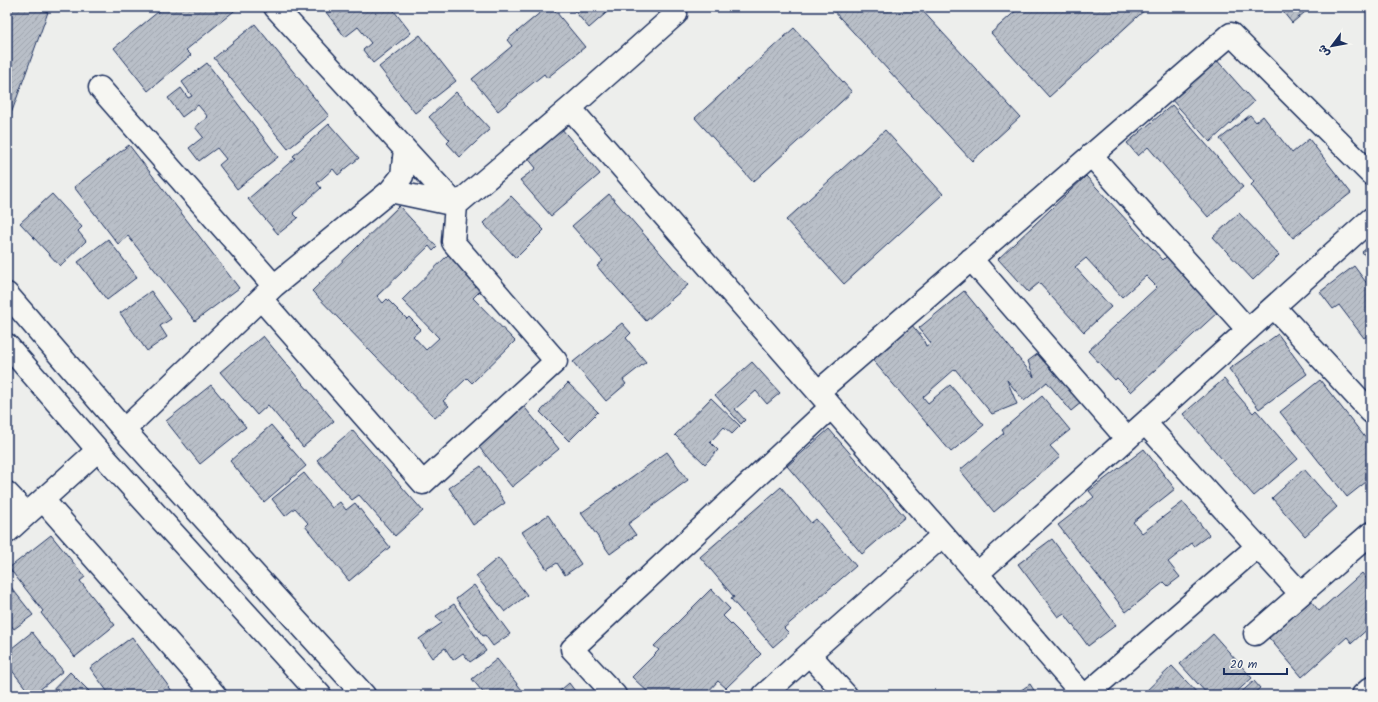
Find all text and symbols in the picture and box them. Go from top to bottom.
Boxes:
north arrow [1312,26,1352,66]
text: ش [1314,41,1335,61]
scale bar [1224,650,1287,676]
text: 20 m [1230,655,1258,674]

